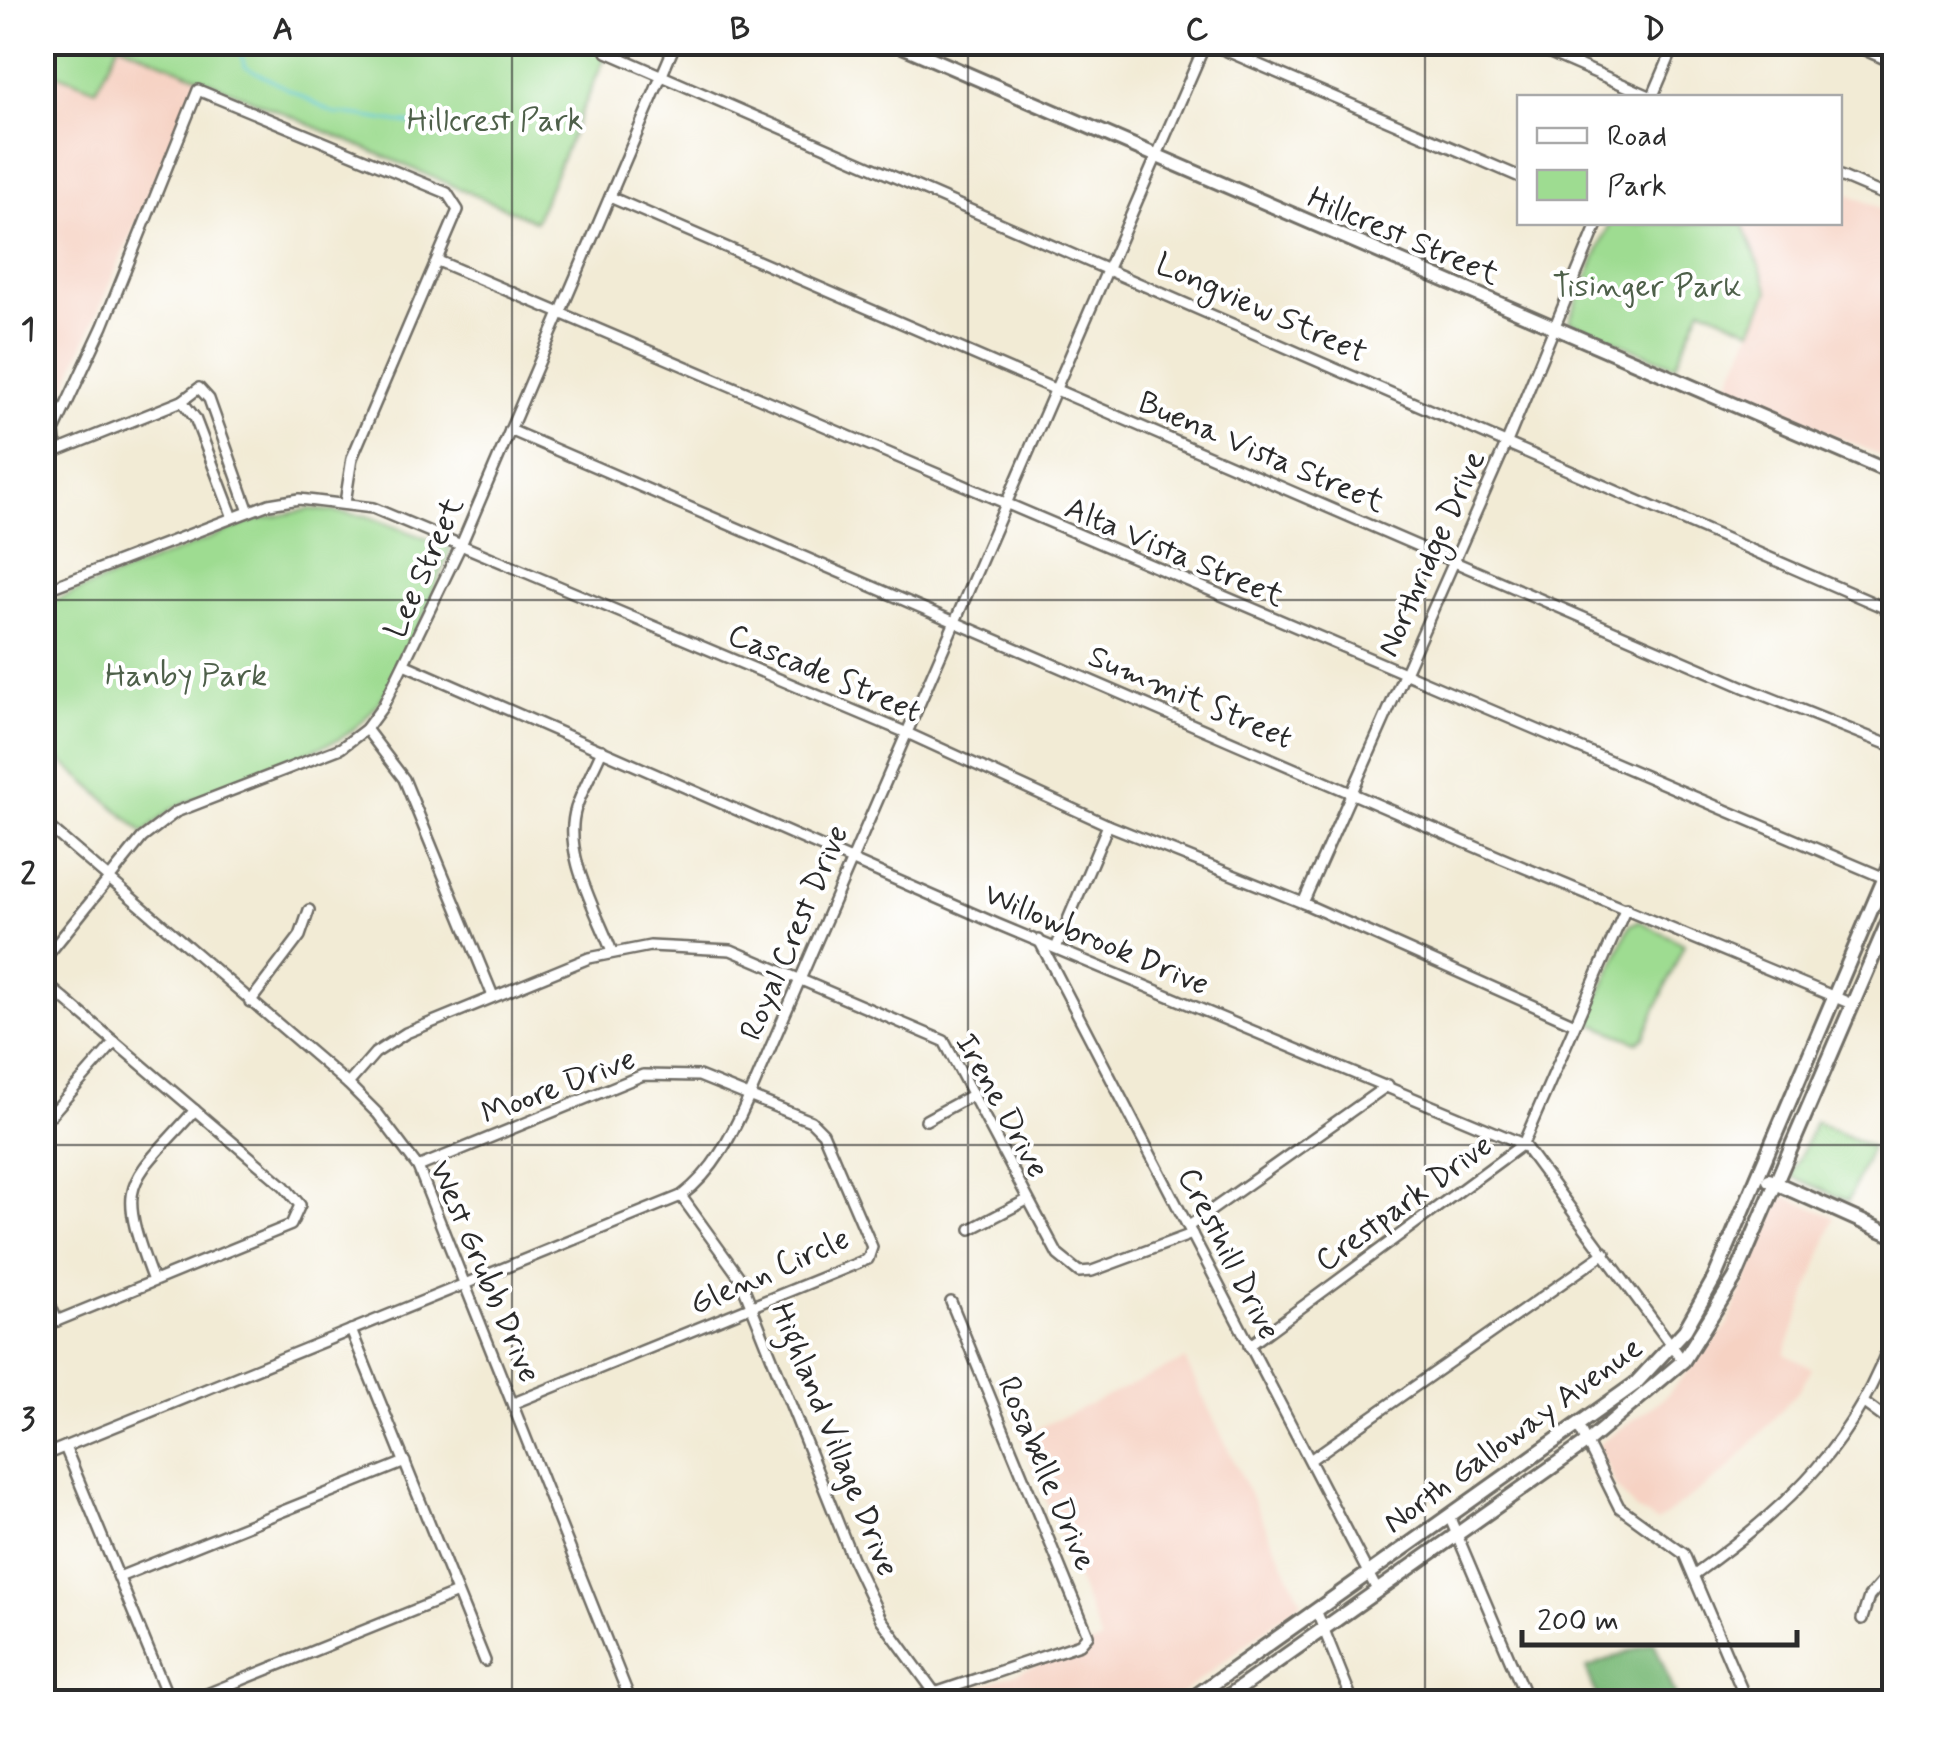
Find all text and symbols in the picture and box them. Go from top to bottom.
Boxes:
text: A [273,9,293,51]
text: B [730,9,750,51]
text: C [1186,9,1209,51]
text: D [1643,9,1665,51]
legend [1517,95,1842,225]
park label: Hillcrest Park [407,100,583,142]
text: Road [1607,117,1667,156]
text: Park [1607,167,1667,206]
street label: Hillcrest Street [1301,178,1506,296]
street label: Longview Street [1148,243,1373,376]
park label: Tisinger Park [1553,266,1741,308]
text: 1 [21,309,35,351]
street label: Buena Vista Street [1132,382,1391,524]
street label: Northridge Drive [1368,444,1498,664]
street label: Alta Vista Street [1058,488,1290,618]
street label: Lee Street [375,491,475,645]
street label: Cascade Street [721,614,927,733]
street label: Summit Street [1082,636,1299,760]
park label: Hanby Park [105,655,267,697]
street label: Royal Crest Drive [731,819,859,1047]
text: 2 [20,854,36,896]
street label: Willowbrook Drive [977,873,1215,1006]
street label: Irene Drive [944,1026,1058,1186]
street label: Moore Drive [476,1038,642,1135]
street label: Crestpark Drive [1307,1125,1501,1282]
street label: West Grubb Drive [418,1154,550,1389]
street label: Cresthill Drive [1167,1161,1290,1347]
street label: Glenn Circle [683,1218,856,1326]
street label: Highland Village Drive [757,1297,908,1584]
street label: North Galloway Avenue [1375,1327,1651,1544]
street label: Rosabelle Drive [986,1370,1106,1577]
text: 3 [21,1399,36,1441]
scale bar [1522,1585,1797,1647]
text: 200 m [1537,1602,1619,1641]

